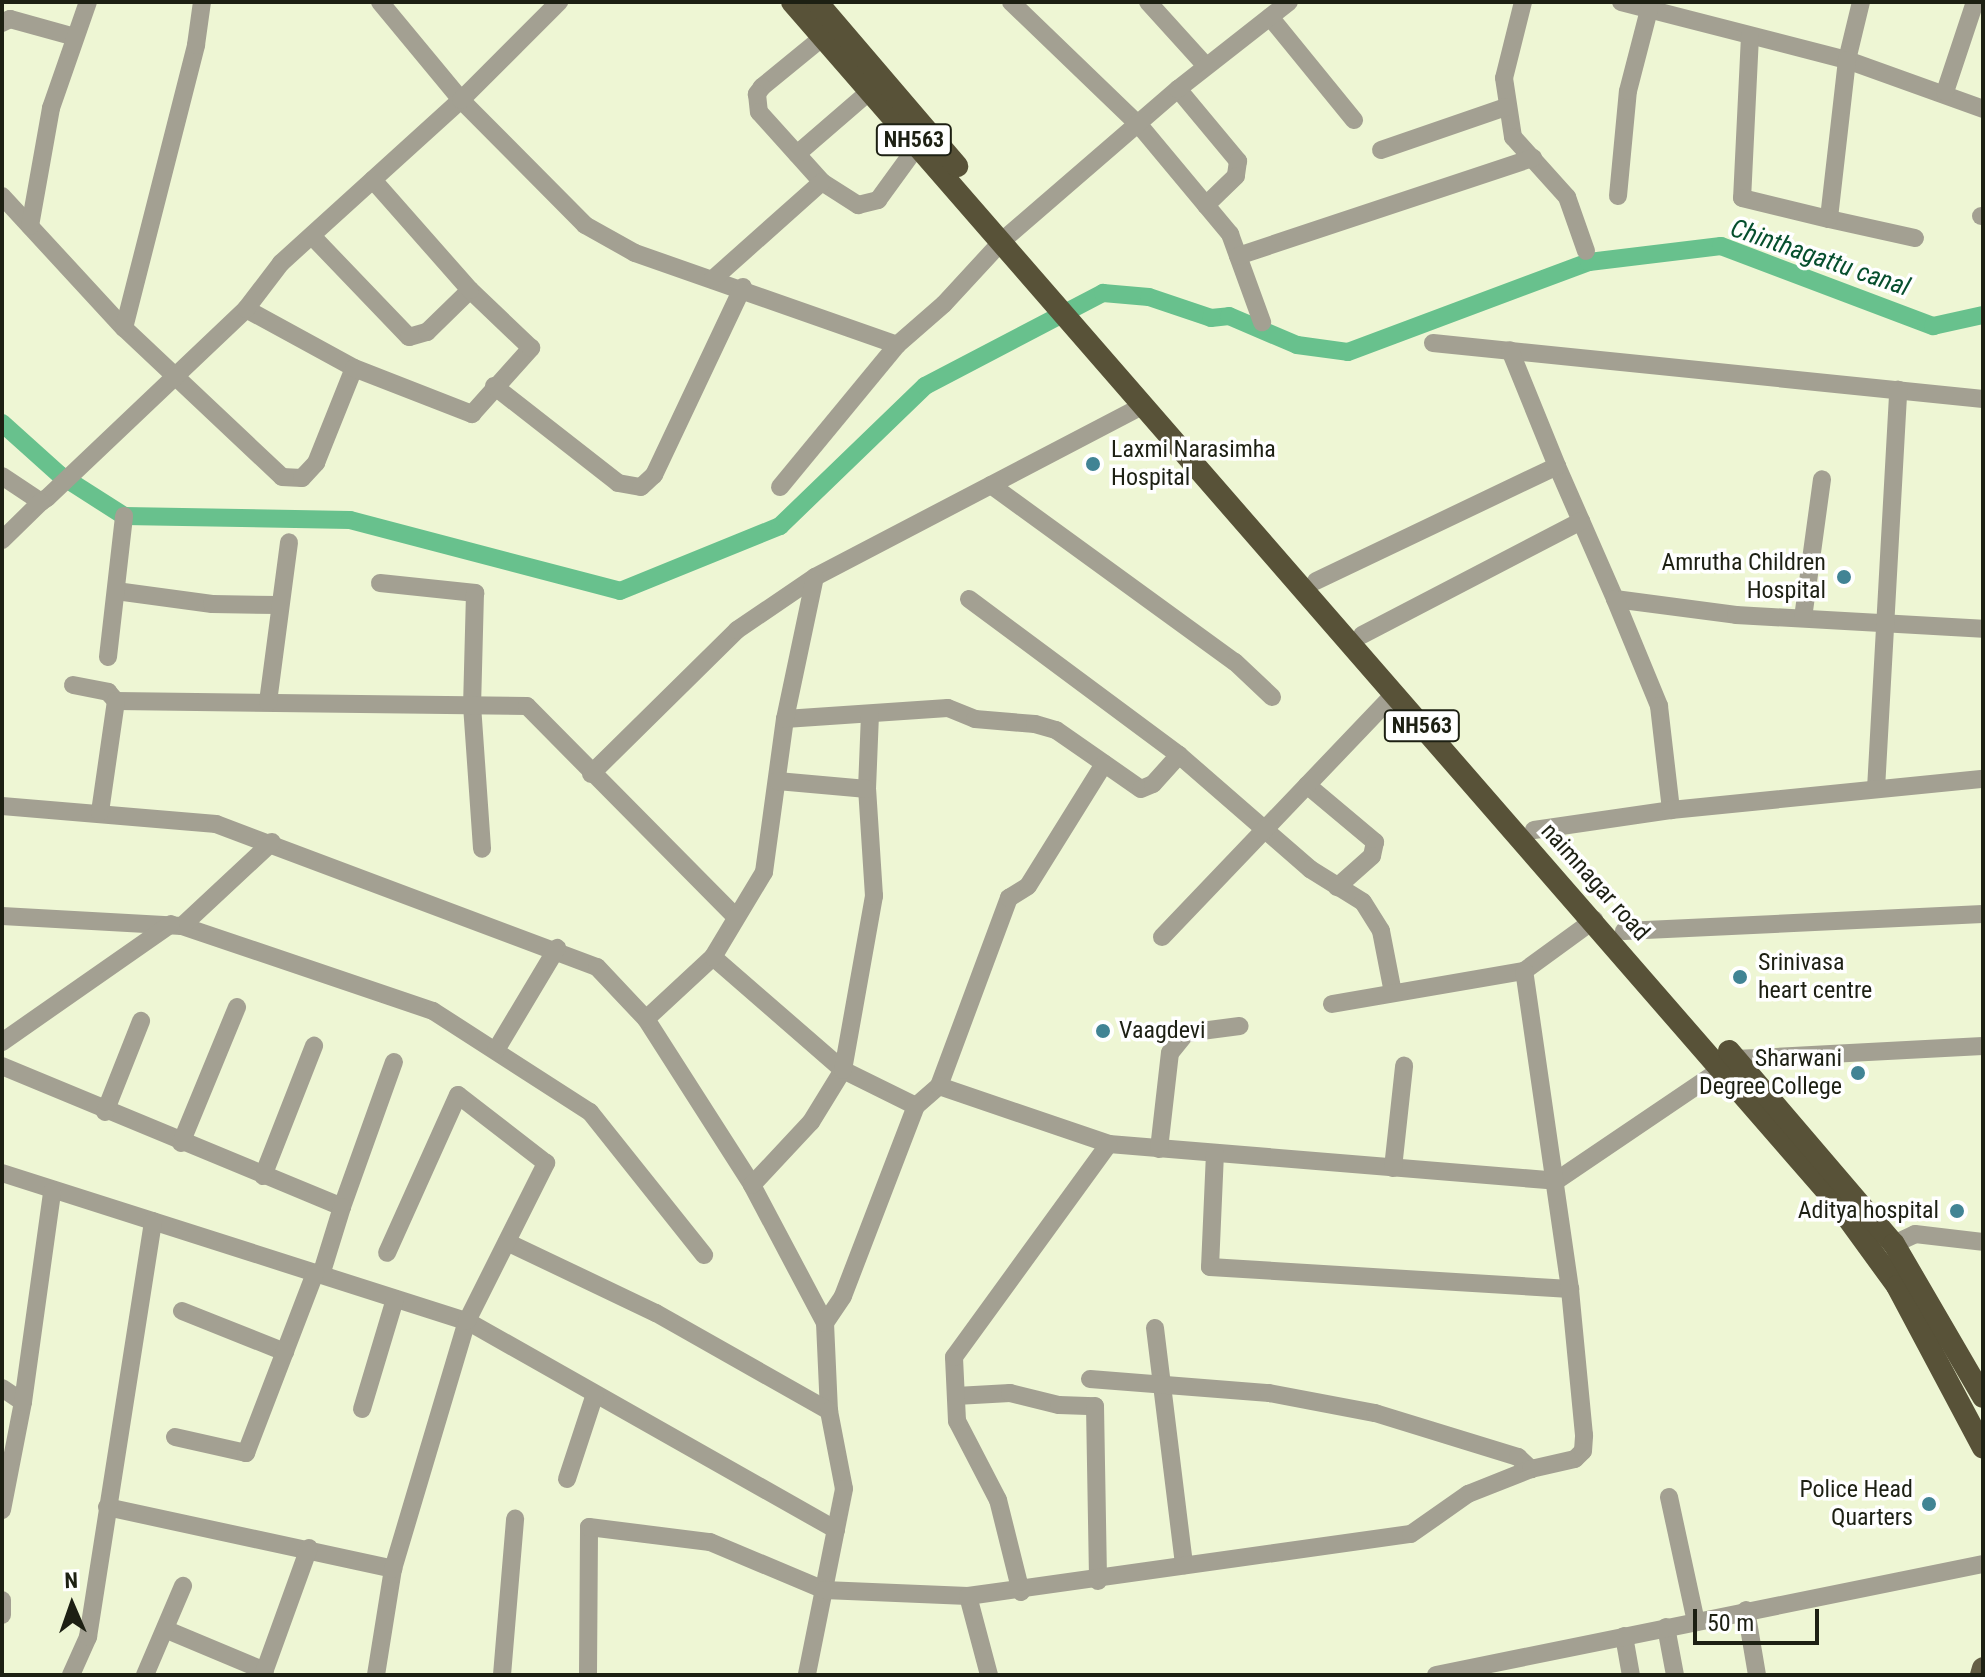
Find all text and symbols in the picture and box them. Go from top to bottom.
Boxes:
road number: NH563 [874,122,954,158]
water label: Chinthagattu canal [1726,213,1914,303]
place label: Laxmi Narasimha Hospital [1111,436,1276,492]
marker: Laxmi Narasimha Hospital [1082,453,1104,475]
place label: Amrutha Children Hospital [1661,549,1826,605]
marker: Amrutha Children Hospital [1833,566,1855,588]
road number: NH563 [1382,708,1462,744]
street label: naimnagar road [1535,817,1655,947]
place label: Srinivasa heart centre [1758,949,1872,1005]
marker: Srinivasa heart centre [1729,966,1751,988]
place label: Vaagdevi [1119,1017,1206,1045]
marker: Vaagdevi [1094,1022,1112,1040]
place label: Sharwani Degree College [1699,1045,1842,1101]
marker: Sharwani Degree College [1849,1064,1867,1082]
place label: Aditya hospital [1798,1197,1939,1225]
marker: Aditya hospital [1946,1200,1968,1222]
place label: Police Head Quarters [1799,1476,1913,1532]
marker: Police Head Quarters [1920,1495,1938,1513]
north arrow [32,1565,112,1645]
text: N [64,1568,78,1593]
scale bar [1697,1593,1823,1643]
text: 50 m [1707,1609,1754,1637]

